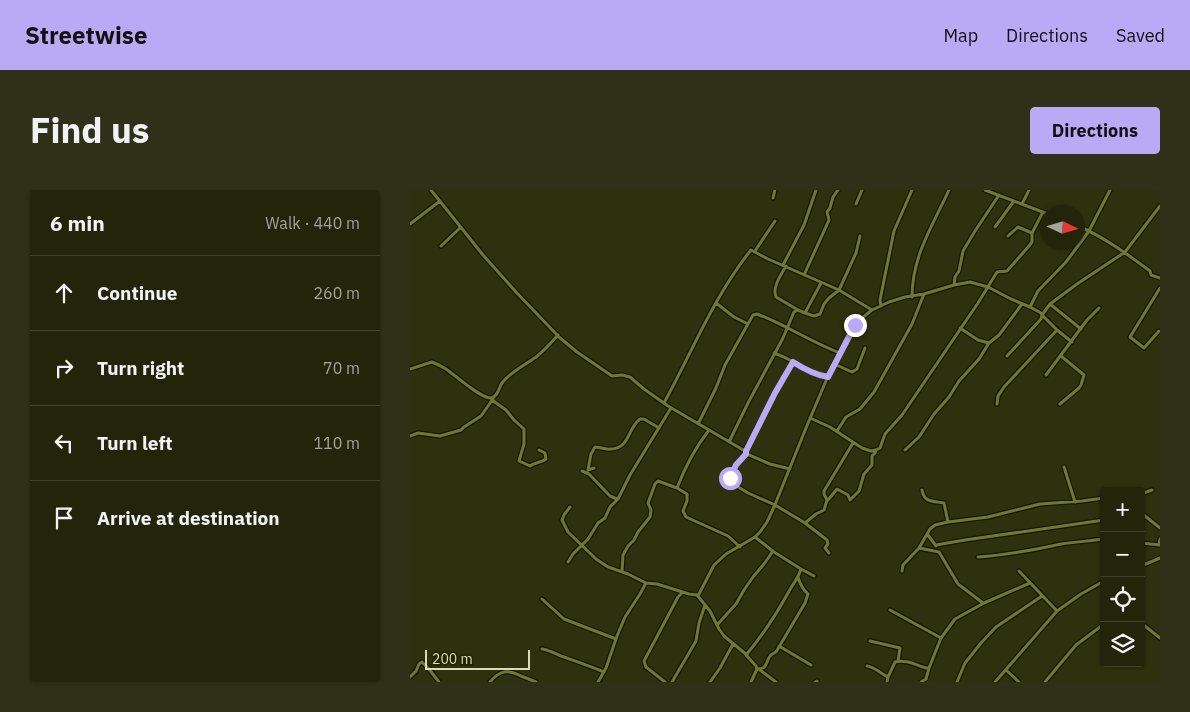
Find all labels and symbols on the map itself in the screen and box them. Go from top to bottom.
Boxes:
north arrow [1040,205,1085,250]
route end [844,314,867,337]
route start [719,467,742,490]
scale bar [425,647,530,670]

